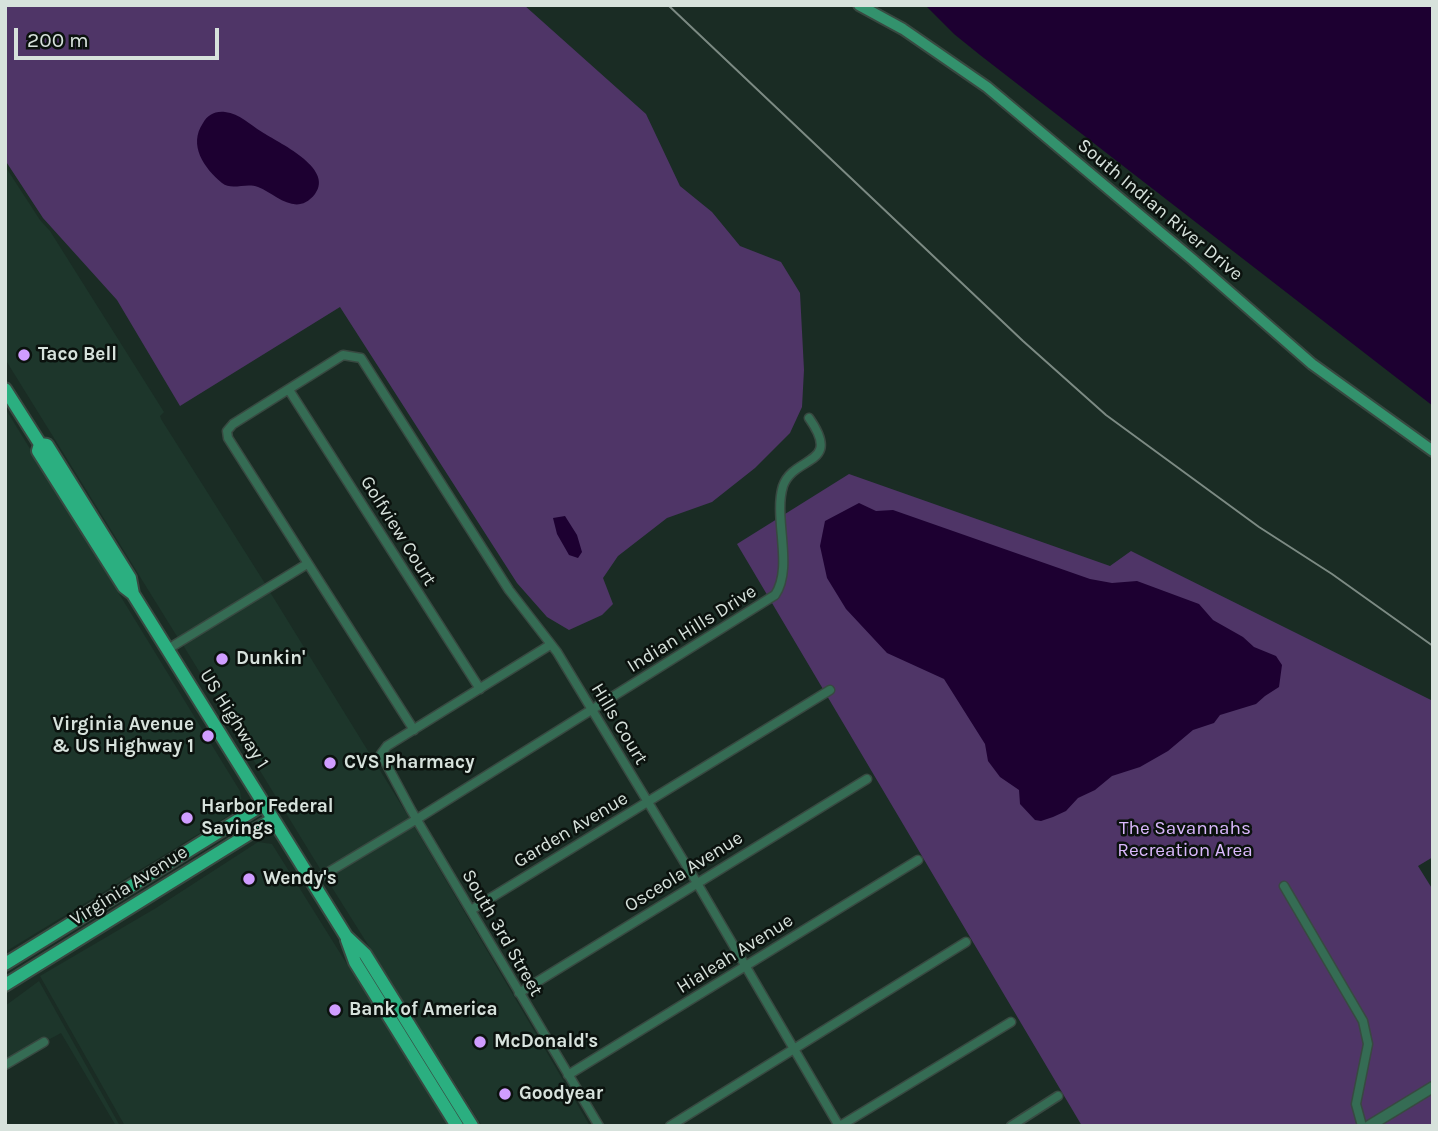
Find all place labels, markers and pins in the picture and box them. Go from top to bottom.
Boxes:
place label: Taco Bell [38,344,117,366]
marker: Taco Bell [16,347,32,363]
place label: Dunkin' [236,648,306,670]
marker: Dunkin' [214,651,230,667]
place label: Virginia Avenue & US Highway 1 [52,714,194,758]
marker: Virginia Avenue & US Highway 1 [200,728,216,744]
place label: CVS Pharmacy [344,752,475,774]
marker: CVS Pharmacy [322,755,338,771]
place label: Harbor Federal Savings [201,796,334,840]
marker: Harbor Federal Savings [179,810,195,826]
place label: Wendy's [263,868,337,890]
marker: Wendy's [241,871,257,887]
place label: Bank of America [349,999,498,1021]
marker: Bank of America [327,1002,343,1018]
place label: McDonald's [494,1031,598,1053]
marker: McDonald's [472,1034,488,1050]
place label: Goodyear [519,1083,603,1105]
marker: Goodyear [497,1086,513,1102]

